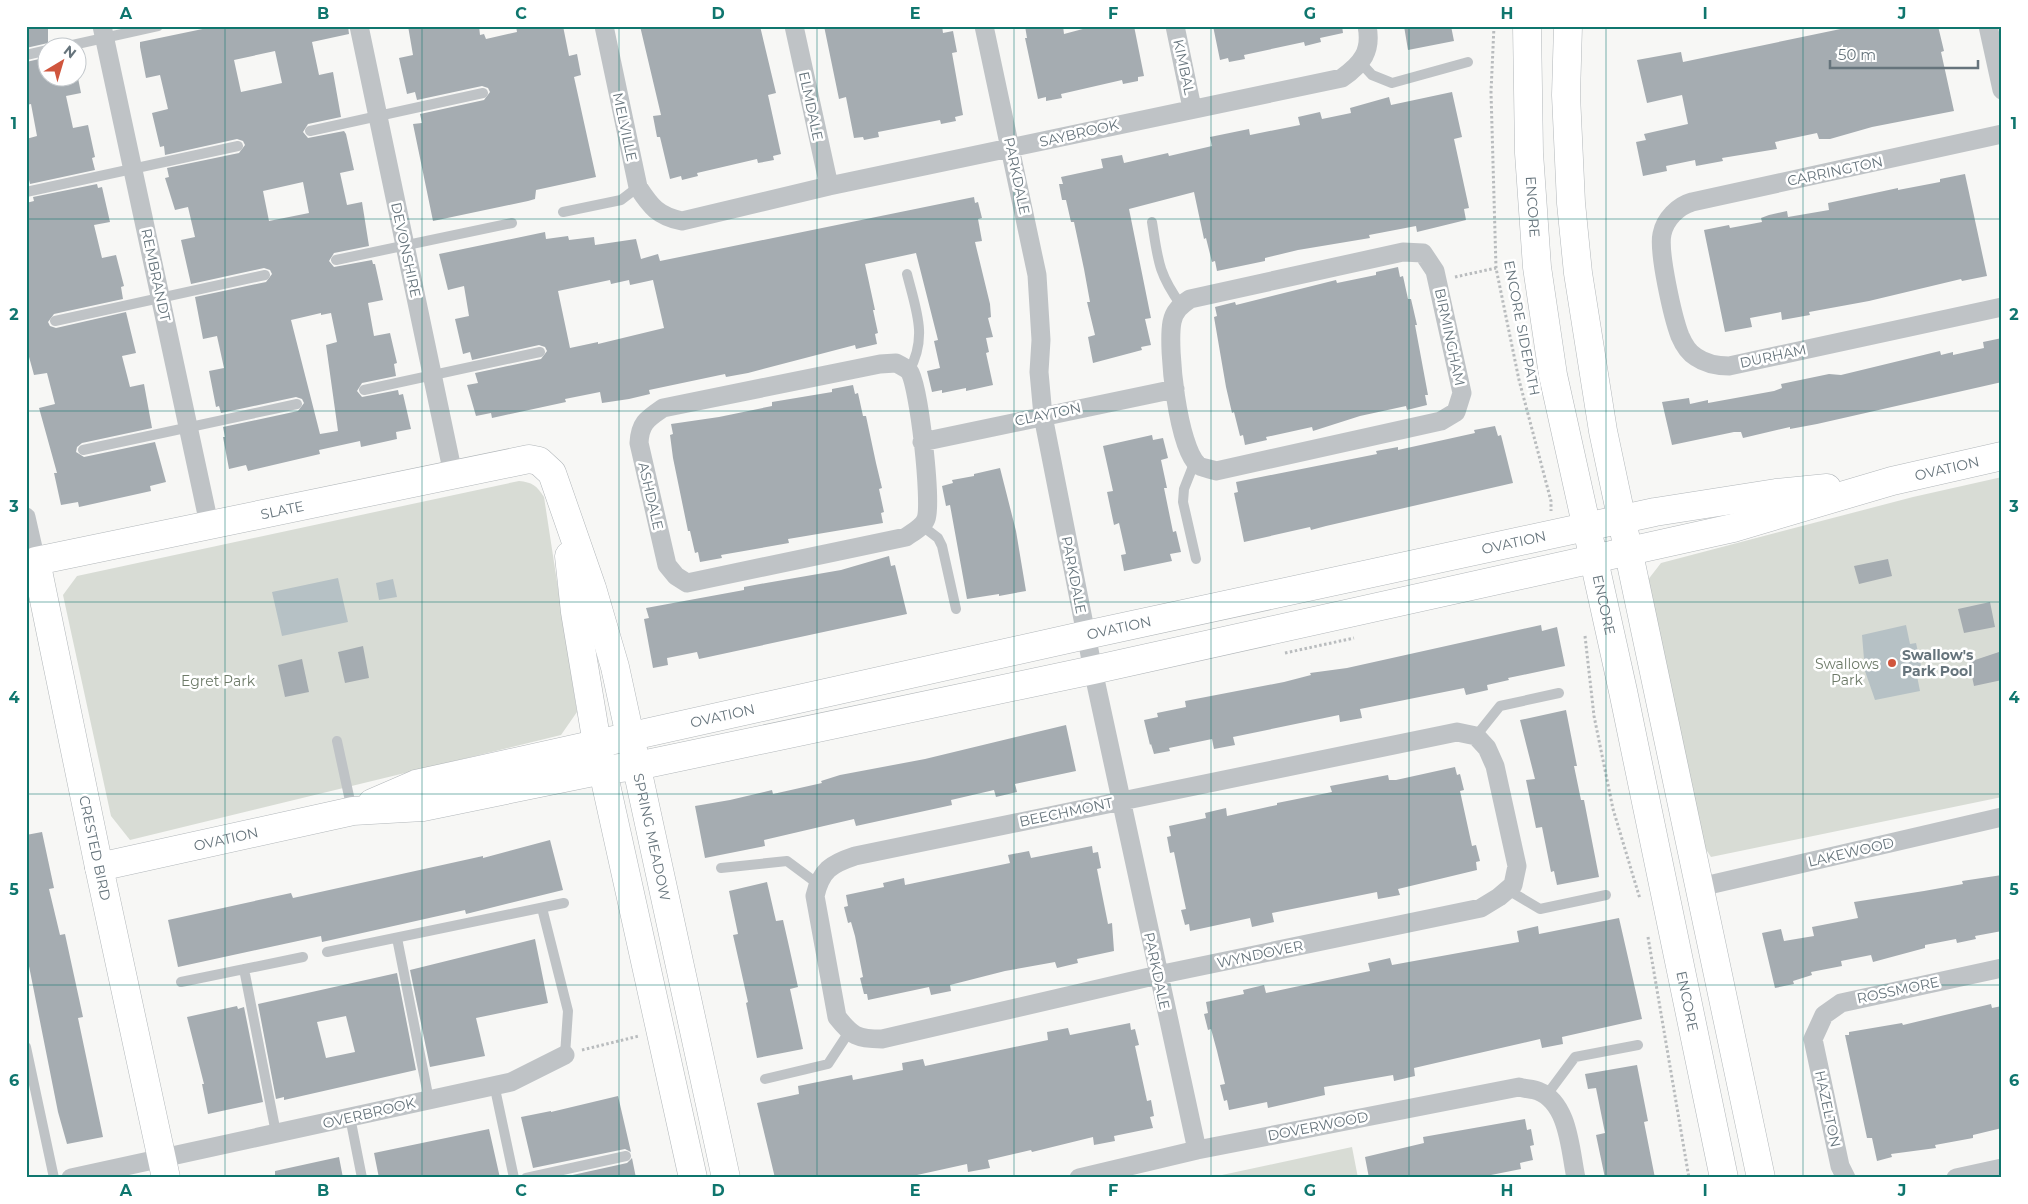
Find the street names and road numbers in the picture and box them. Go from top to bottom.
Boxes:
street label: KIMBAL [1169,38,1199,97]
street label: ELMDALE [795,70,827,142]
street label: MELVILLE [609,91,641,163]
street label: SAYBROOK [1038,115,1120,151]
street label: PARKDALE [1000,136,1034,216]
street label: CARRINGTON [1785,152,1885,190]
street label: ENCORE [1522,176,1544,238]
street label: DEVONSHIRE [387,201,425,299]
street label: REMBRANDT [137,227,175,323]
street label: ENCORE SIDEPATH [1500,259,1544,397]
street label: BIRMINGHAM [1431,286,1469,388]
street label: DURHAM [1738,340,1808,372]
street label: CLAYTON [1013,398,1083,430]
street label: OVATION [1913,452,1981,485]
street label: ASHDALE [634,460,668,532]
street label: SLATE [259,497,306,523]
street label: OVATION [1480,527,1548,558]
street label: PARKDALE [1058,535,1090,615]
street label: ENCORE [1589,573,1619,637]
street label: OVATION [1085,612,1153,644]
street label: OVATION [689,700,757,732]
street label: SPRING MEADOW [629,772,675,903]
street label: BEECHMONT [1018,793,1114,831]
street label: CRESTED BIRD [75,794,115,902]
street label: OVATION [192,823,260,855]
street label: LAKEWOOD [1806,833,1896,871]
street label: PARKDALE [1140,931,1174,1011]
street label: WYNDOVER [1215,936,1305,972]
street label: ENCORE [1672,969,1702,1033]
street label: ROSSMORE [1855,972,1941,1008]
street label: HAZELTON [1811,1069,1845,1149]
street label: OVERBROOK [321,1094,417,1132]
street label: DOVERWOOD [1266,1107,1370,1145]

